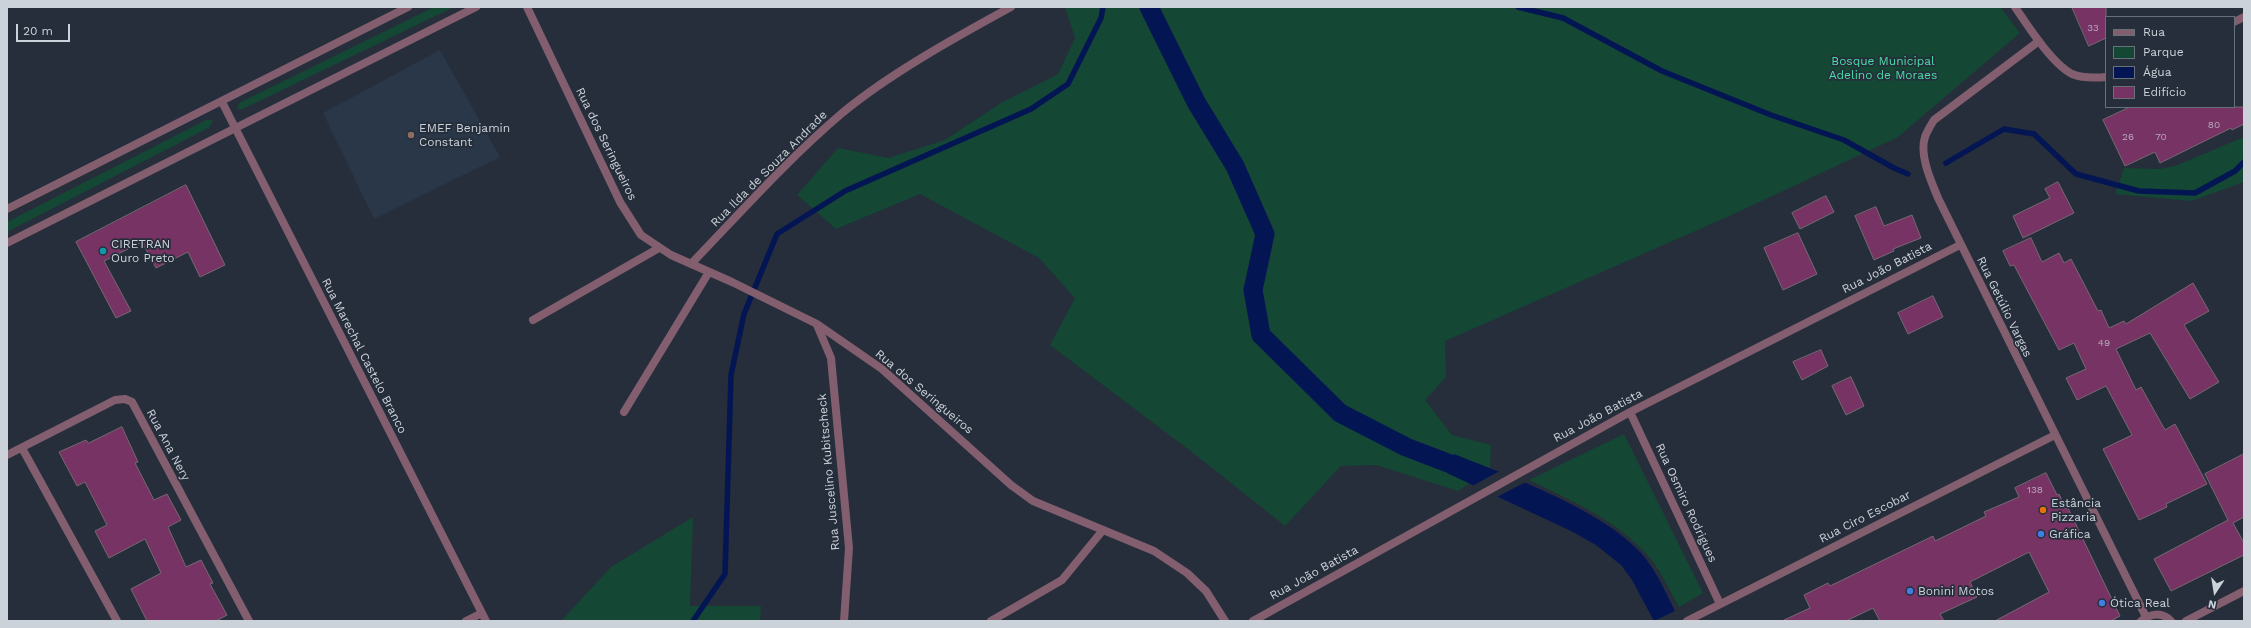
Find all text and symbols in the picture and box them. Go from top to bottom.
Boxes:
scale bar [18,16,72,42]
legend [2105,16,2235,108]
house number: 33 [2087,22,2099,34]
text: 20 m [23,24,53,38]
text: Rua [2143,25,2165,39]
text: Parque [2143,45,2184,59]
park label: Bosque Municipal Adelino de Moraes [1829,54,1937,82]
text: Água [2143,65,2172,79]
street label: Rua dos Seringueiros [572,85,640,203]
text: Edifício [2143,85,2186,99]
street label: Rua Ilda de Souza Andrade [708,108,830,230]
house number: 80 [2208,119,2220,131]
place label: EMEF Benjamin Constant [419,121,510,149]
marker: EMEF Benjamin Constant [406,130,416,140]
house number: 26 [2122,131,2134,143]
house number: 70 [2155,131,2167,143]
place label: CIRETRAN Ouro Preto [111,237,174,265]
street label: Rua João Batista [1840,239,1934,297]
marker: CIRETRAN Ouro Preto [98,246,108,256]
street label: Rua Getúlio Vargas [1973,254,2035,360]
street label: Rua Marechal Castelo Branco [318,276,410,436]
house number: 49 [2098,337,2110,349]
street label: Rua dos Seringueiros [872,347,976,437]
street label: Rua João Batista [1551,386,1645,446]
street label: Rua Juscelino Kubitscheck [815,393,843,551]
street label: Rua Ana Nery [143,407,193,483]
street label: Rua Osmiro Rodrigues [1652,441,1720,565]
house number: 138 [2027,484,2043,496]
street label: Rua Ciro Escobar [1817,488,1913,546]
place label: Estância Pizzaria [2051,496,2101,524]
marker: Estância Pizzaria [2038,505,2048,515]
place label: Gráfica [2049,527,2091,541]
marker: Gráfica [2036,529,2046,539]
street label: Rua João Batista [1267,543,1361,603]
north arrow [2195,572,2235,612]
place label: Bonini Motos [1918,584,1994,598]
marker: Bonini Motos [1905,586,1915,596]
place label: Ótica Real [2110,596,2170,610]
text: N [2207,597,2218,611]
marker: Ótica Real [2097,598,2107,608]

